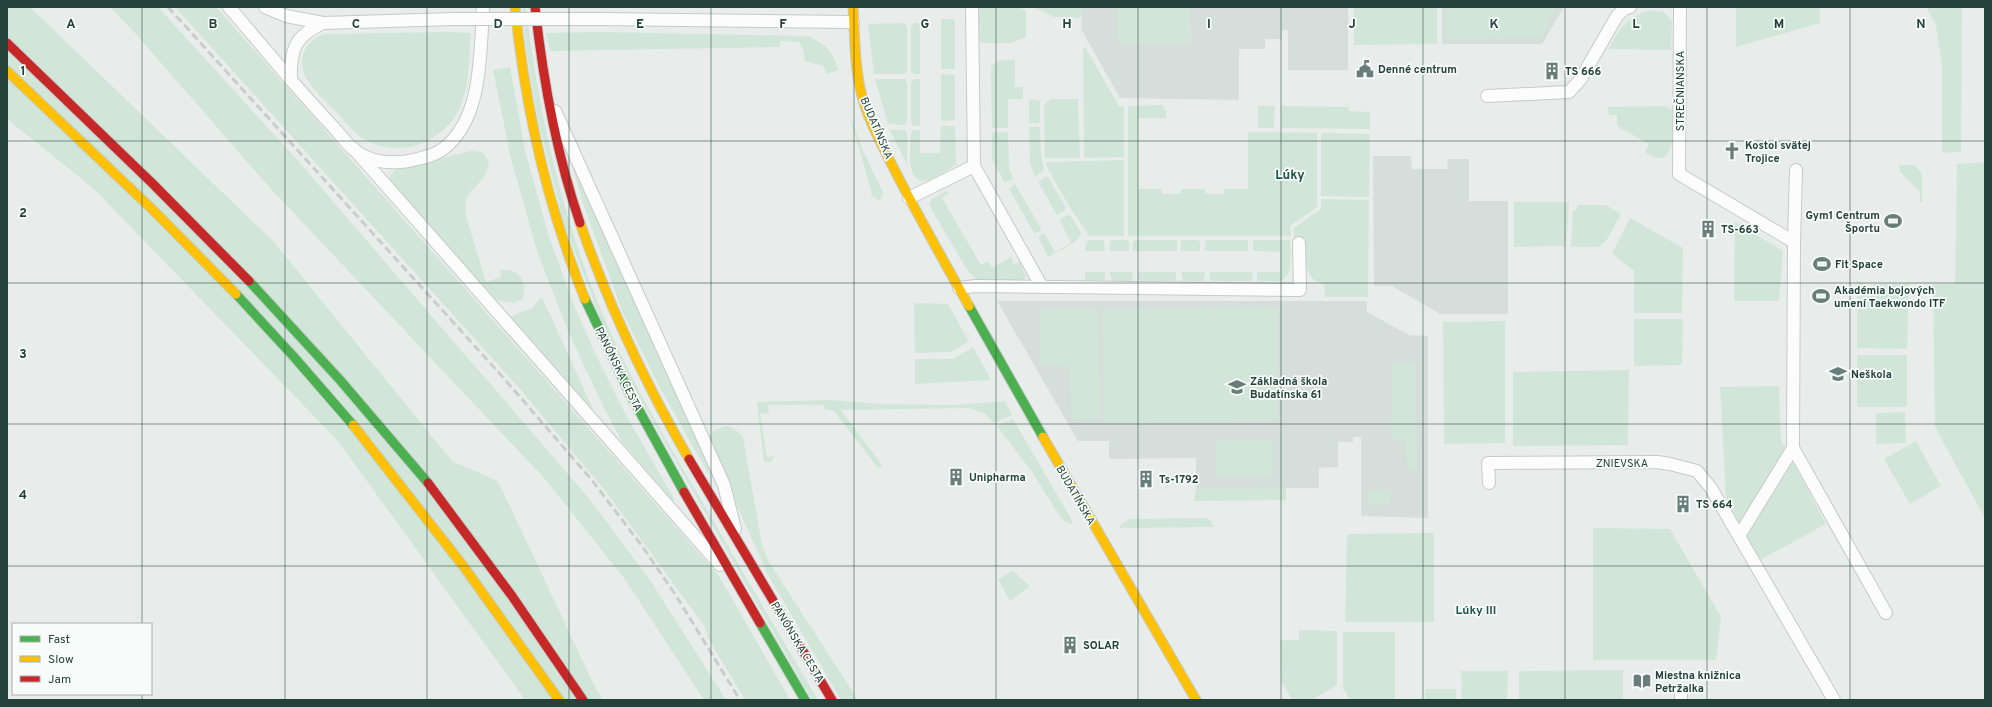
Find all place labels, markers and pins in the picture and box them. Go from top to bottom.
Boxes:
public building icon: Denné centrum [1355,59,1375,79]
building icon: TS 666 [1542,61,1562,81]
place label: Denné centrum [1378,63,1457,77]
place label: TS 666 [1565,65,1602,79]
place label: Kostol svätej Trojice [1745,139,1811,166]
church icon: Kostol svätej Trojice [1722,141,1742,161]
place label: Gym1 Centrum Športu [1805,209,1880,236]
sports icon: Gym1 Centrum Športu [1883,211,1903,231]
building icon: TS-663 [1698,219,1718,239]
place label: TS-663 [1721,223,1759,237]
sports icon: Fit Space [1812,254,1832,274]
place label: Fit Space [1835,258,1883,272]
place label: Akadémia bojových umení Taekwondo ITF [1834,284,1946,311]
sports icon: Akadémia bojových umení Taekwondo ITF [1811,286,1831,306]
school or university icon: Neškola [1828,364,1848,384]
place label: Neškola [1851,368,1892,382]
place label: Základná škola Budatínska 61 [1250,375,1327,402]
school or university icon: Základná škola Budatínska 61 [1227,377,1247,397]
building icon: Unipharma [946,467,966,487]
building icon: Ts-1792 [1136,469,1156,489]
place label: Unipharma [969,471,1026,485]
place label: Ts-1792 [1159,473,1199,487]
building icon: TS 664 [1673,494,1693,514]
place label: TS 664 [1696,498,1733,512]
building icon: SOLAR [1060,635,1080,655]
place label: SOLAR [1083,639,1119,653]
place label: Miestna knižnica Petržalka [1655,669,1741,696]
library icon: Miestna knižnica Petržalka [1632,671,1652,691]

